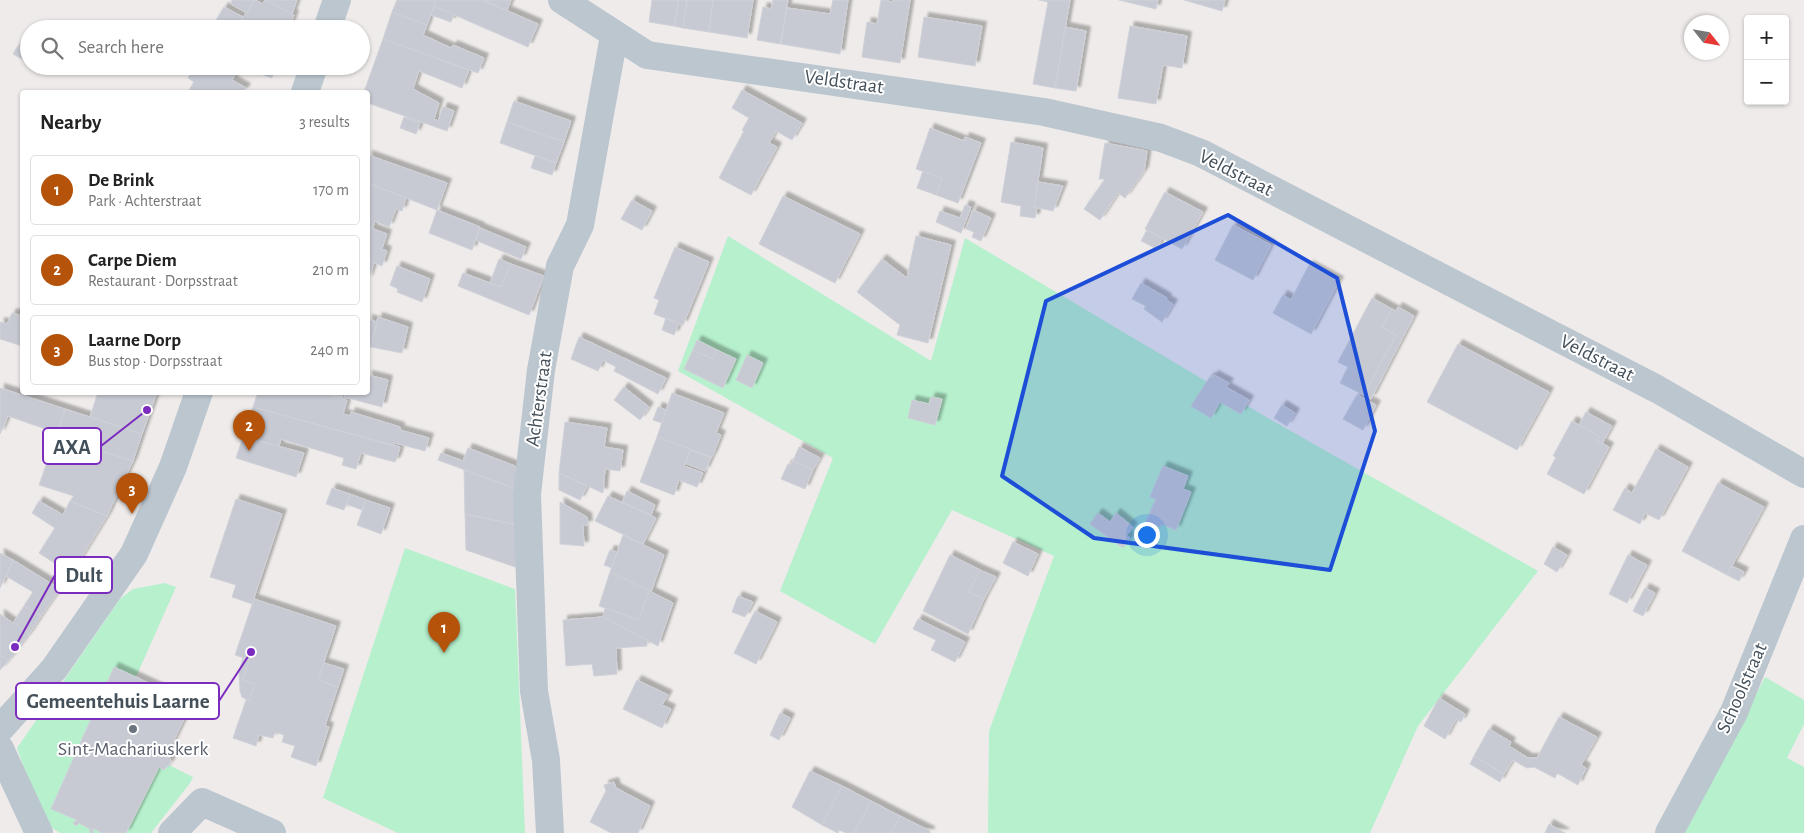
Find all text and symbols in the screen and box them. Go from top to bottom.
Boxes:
north arrow [1684,15,1729,60]
map controls [1744,15,1789,105]
button: + [1744,15,1789,60]
search box [20,20,370,75]
icon: search [38,34,66,62]
text: Search here [78,38,164,57]
button: − [1744,60,1789,105]
street label: Veldstraat [803,67,886,98]
text: Nearby [40,112,101,133]
text: 3 results [299,114,350,130]
street label: Veldstraat [1196,146,1277,200]
text: De Brink [88,171,154,190]
text: 1 [54,182,60,198]
text: 170 m [313,182,349,198]
text: Park · Achterstraat [88,193,201,209]
text: Carpe Diem [88,251,177,270]
text: 2 [53,262,61,278]
text: 210 m [312,262,349,278]
text: Restaurant · Dorpsstraat [88,273,238,289]
text: Laarne Dorp [88,331,181,350]
street label: Veldstraat [1557,331,1638,385]
text: 3 [54,342,60,358]
text: 240 m [310,342,349,358]
street label: Achterstraat [522,349,556,448]
text: Bus stop · Dorpsstraat [88,353,222,369]
pin: 2 [233,410,265,451]
callout: AXA [43,428,101,464]
text: AXA [53,437,91,458]
pin: 3 [116,473,148,514]
your location [1134,522,1160,548]
callout: Dult [55,557,112,593]
text: Dult [65,565,103,586]
pin: 1 [428,612,460,653]
street label: Schoolstraat [1713,639,1771,736]
callout: Gemeentehuis Laarne [16,683,219,719]
text: Gemeentehuis Laarne [26,691,210,712]
marker: Sint-Machariuskerk [127,723,139,735]
place label: Sint-Machariuskerk [58,739,208,759]

